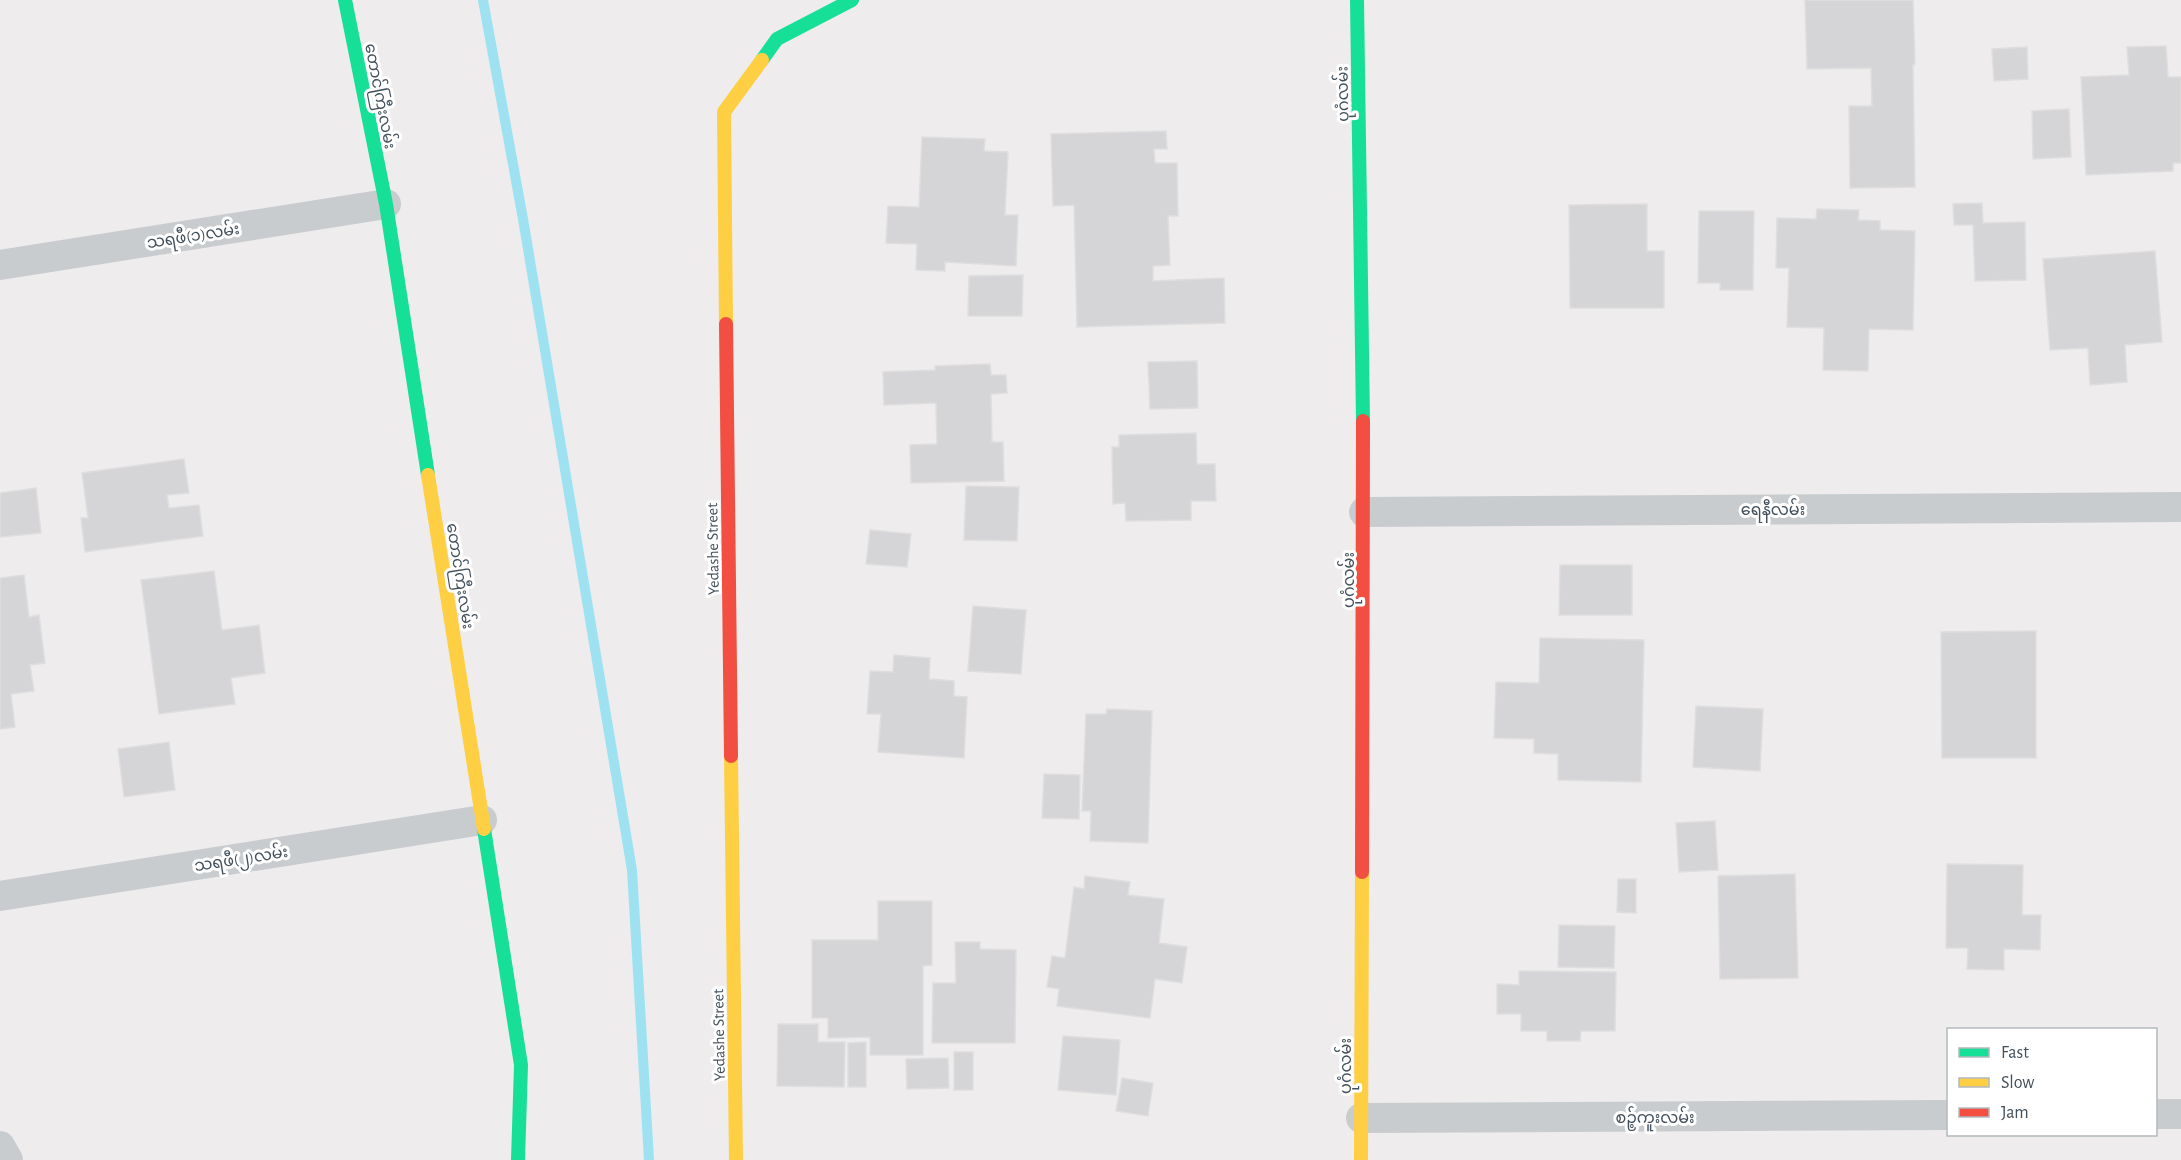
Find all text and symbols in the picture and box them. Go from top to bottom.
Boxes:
street label: တောင်ကြီးလမ်း [357,41,402,151]
street label: ပုဂံလမ်း [1331,66,1357,122]
street label: သရဖီ(၁)လမ်း [145,217,241,256]
street label: ရေနီလမ်း [1741,498,1805,523]
street label: Yedashe Street [704,503,722,595]
street label: တောင်ကြီးလမ်း [439,521,480,631]
street label: ပုဂံလမ်း [1337,552,1363,608]
street label: သရဖီ(၂)လမ်း [193,840,290,879]
street label: Yedashe Street [710,989,728,1081]
legend [1947,1028,2157,1136]
street label: ပုဂံလမ်း [1334,1038,1360,1094]
text: Fast [2001,1044,2029,1062]
text: Slow [2001,1074,2034,1092]
text: Jam [2001,1104,2029,1122]
street label: စဉ့်ကူးလမ်း [1615,1106,1695,1132]

